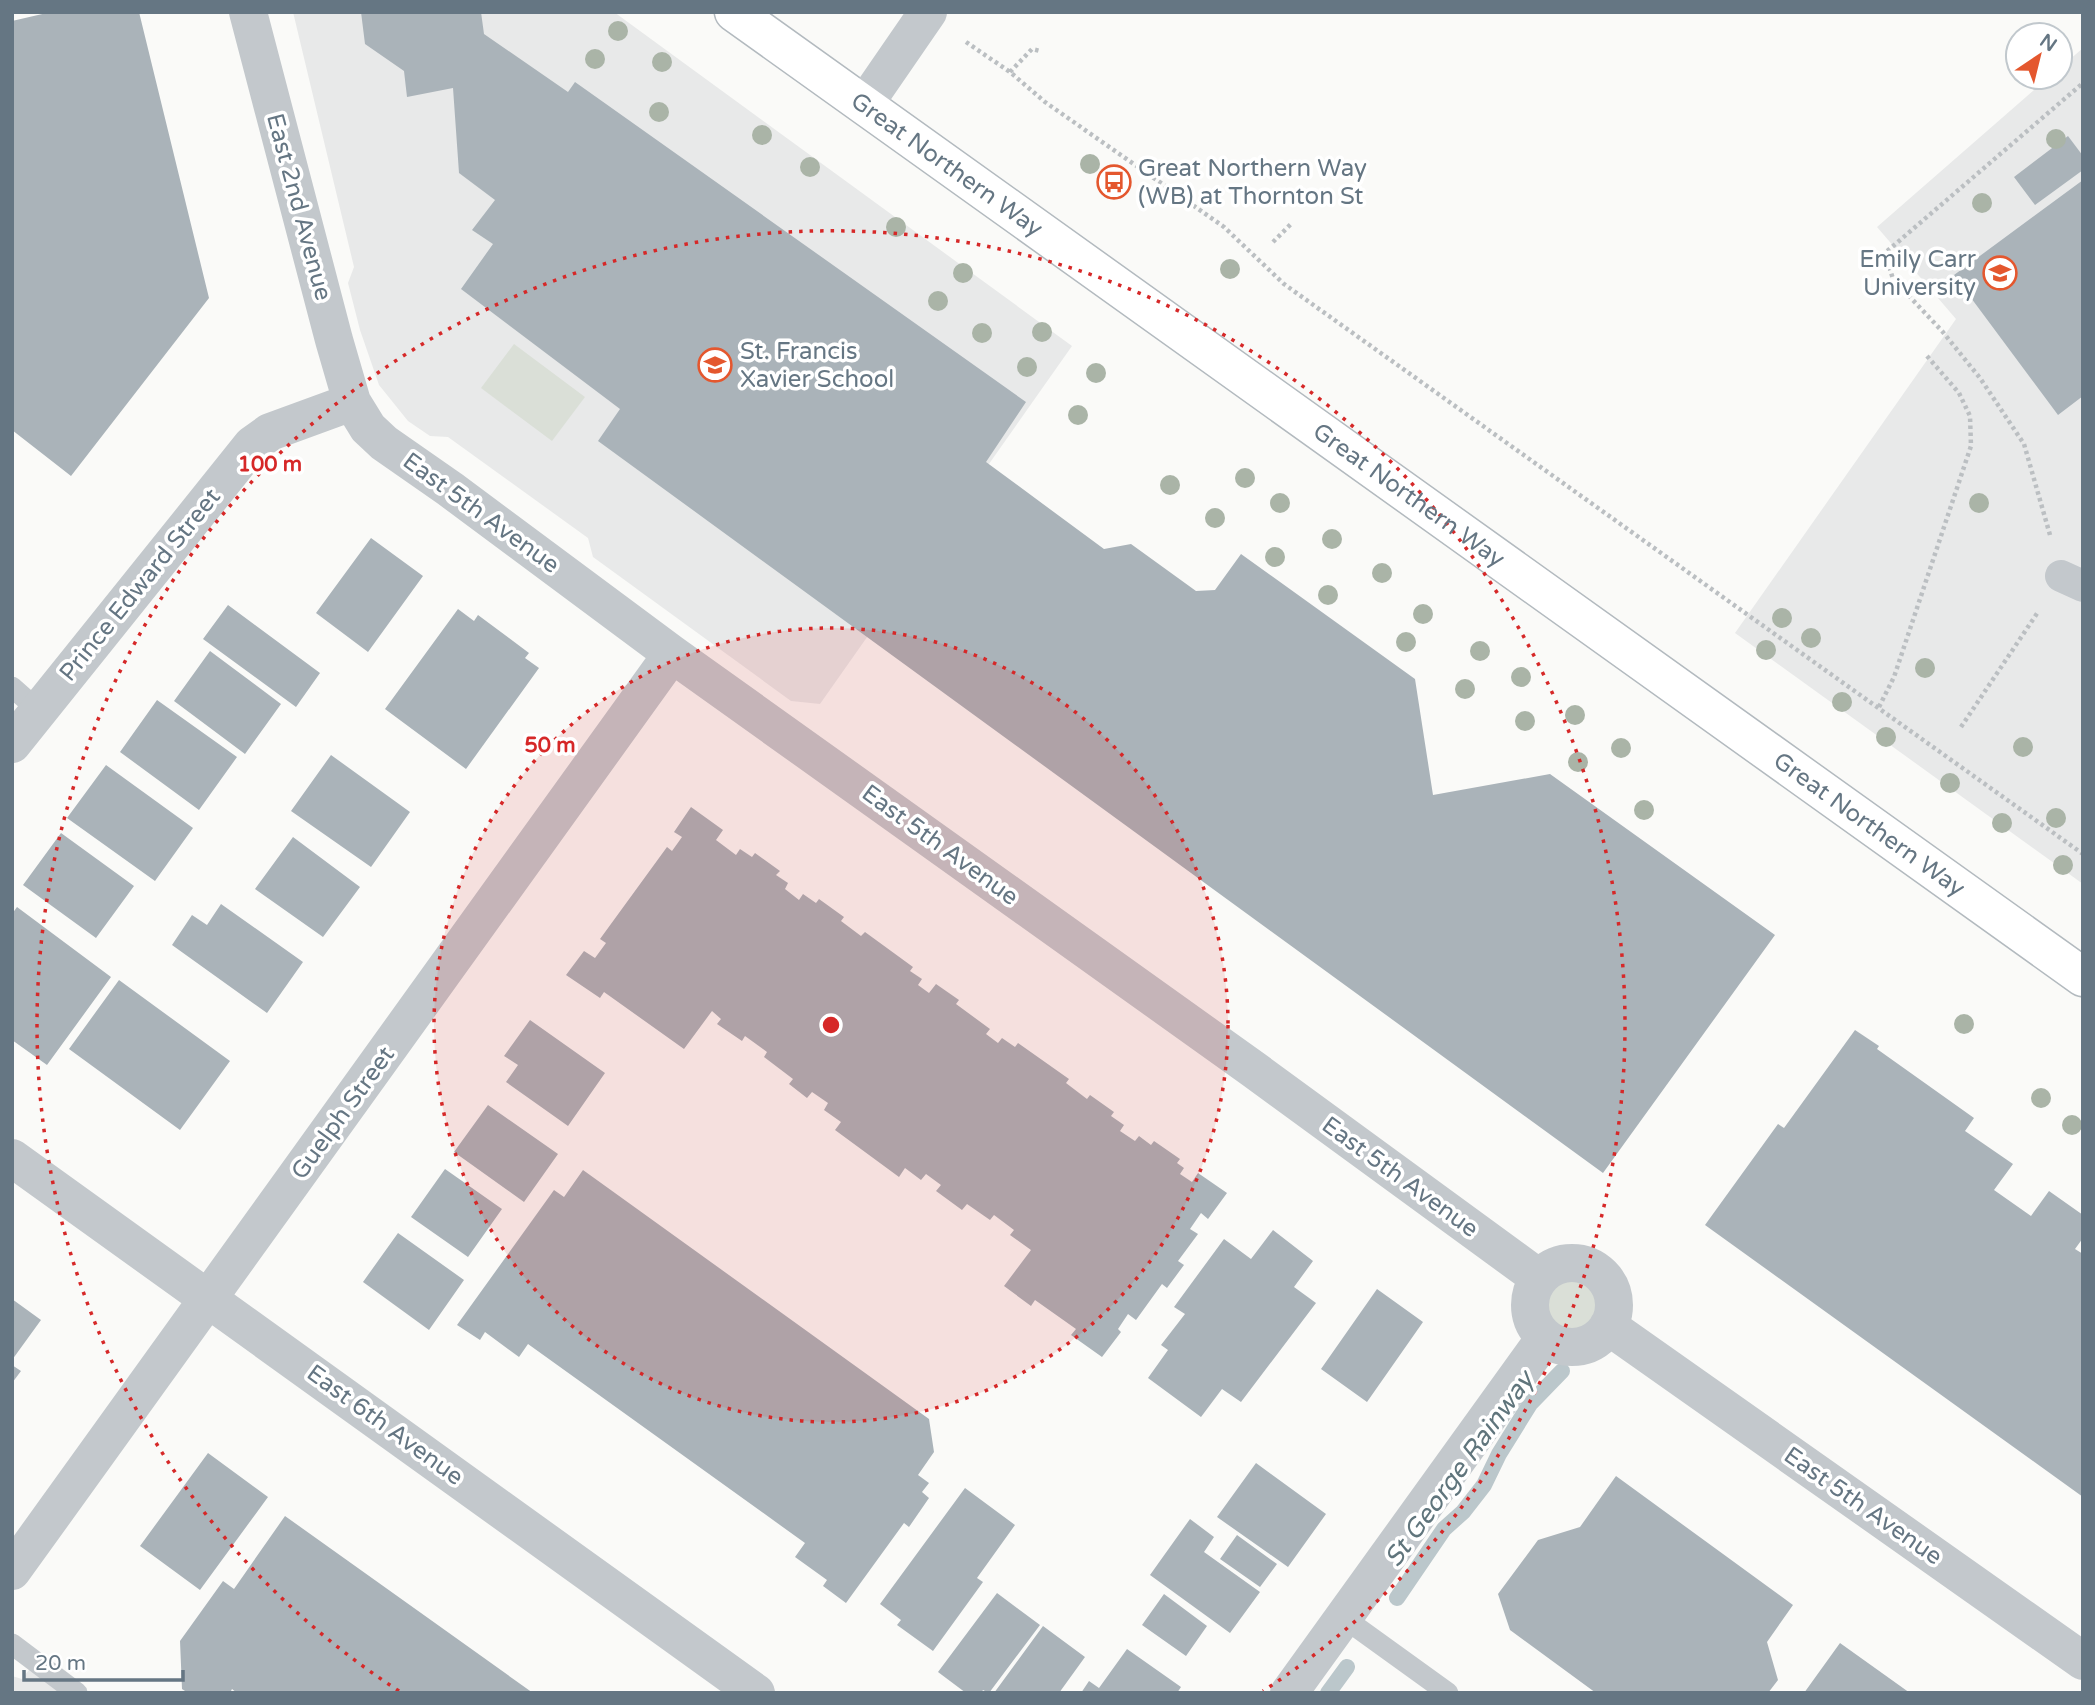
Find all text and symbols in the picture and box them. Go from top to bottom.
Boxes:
north arrow [2004,21,2074,91]
text: N [2036,30,2061,56]
street label: Great Northern Way [846,86,1049,243]
street label: East 2nd Avenue [260,110,338,304]
place label: Great Northern Way (WB) at Thornton St [1138,154,1367,211]
bus stop icon: Great Northern Way (WB) at Thornton St [1095,163,1133,201]
place label: Emily Carr University [1859,245,1977,302]
school or university icon: Emily Carr University [1981,254,2019,292]
place label: St. Francis Xavier School [740,337,894,394]
school or university icon: St. Francis Xavier School [696,346,734,384]
street label: Great Northern Way [1308,417,1511,573]
street label: East 5th Avenue [397,446,565,580]
text: 100 m [238,452,302,477]
street label: Prince Edward Street [53,483,227,687]
text: 50 m [524,733,576,758]
street label: Great Northern Way [1768,746,1971,903]
street label: East 5th Avenue [856,778,1024,912]
centre of rings [819,1013,843,1037]
street label: Guelph Street [285,1041,401,1185]
street label: East 5th Avenue [1316,1110,1484,1244]
street label: East 6th Avenue [301,1358,469,1492]
water label: St George Rainway [1378,1363,1542,1573]
street label: East 5th Avenue [1778,1441,1948,1571]
scale bar [24,1638,184,1682]
text: 20 m [35,1651,86,1676]

